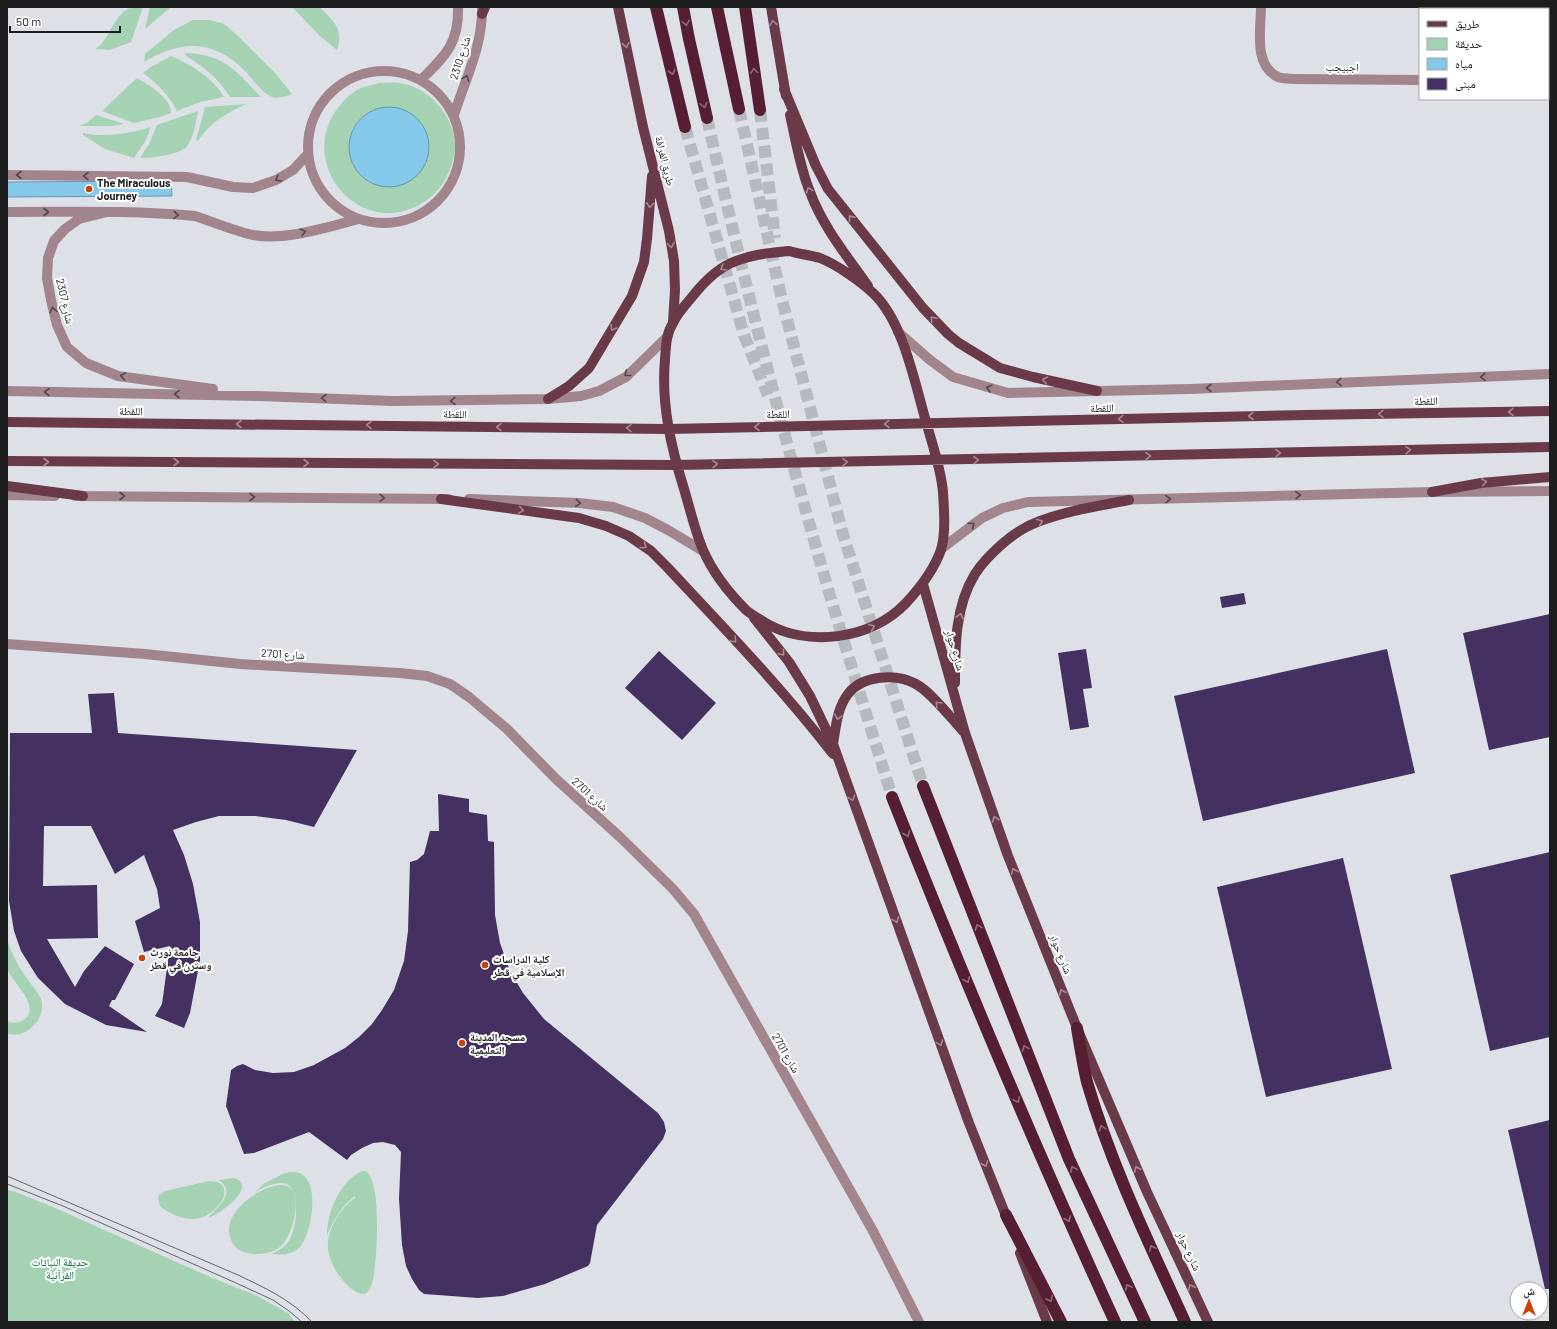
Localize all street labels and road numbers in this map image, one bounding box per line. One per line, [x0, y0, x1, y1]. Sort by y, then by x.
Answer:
street label: شارع 2310 [446, 35, 474, 81]
street label: اجبيجب [1325, 60, 1359, 73]
street label: طريق الغرافة [652, 135, 678, 187]
street label: شارع 2307 [53, 277, 77, 325]
street label: اللقطة [1414, 394, 1438, 407]
street label: اللقطة [1090, 401, 1114, 414]
street label: اللقطة [119, 404, 143, 417]
street label: اللقطة [443, 407, 467, 420]
street label: اللقطة [766, 407, 790, 420]
street label: شارع حوار [942, 627, 968, 672]
street label: شارع 2701 [261, 646, 305, 662]
street label: شارع 2701 [569, 774, 611, 814]
street label: شارع حوار [1046, 931, 1075, 976]
street label: شارع 2701 [769, 1030, 803, 1076]
street label: شارع حوار [1173, 1228, 1204, 1273]

